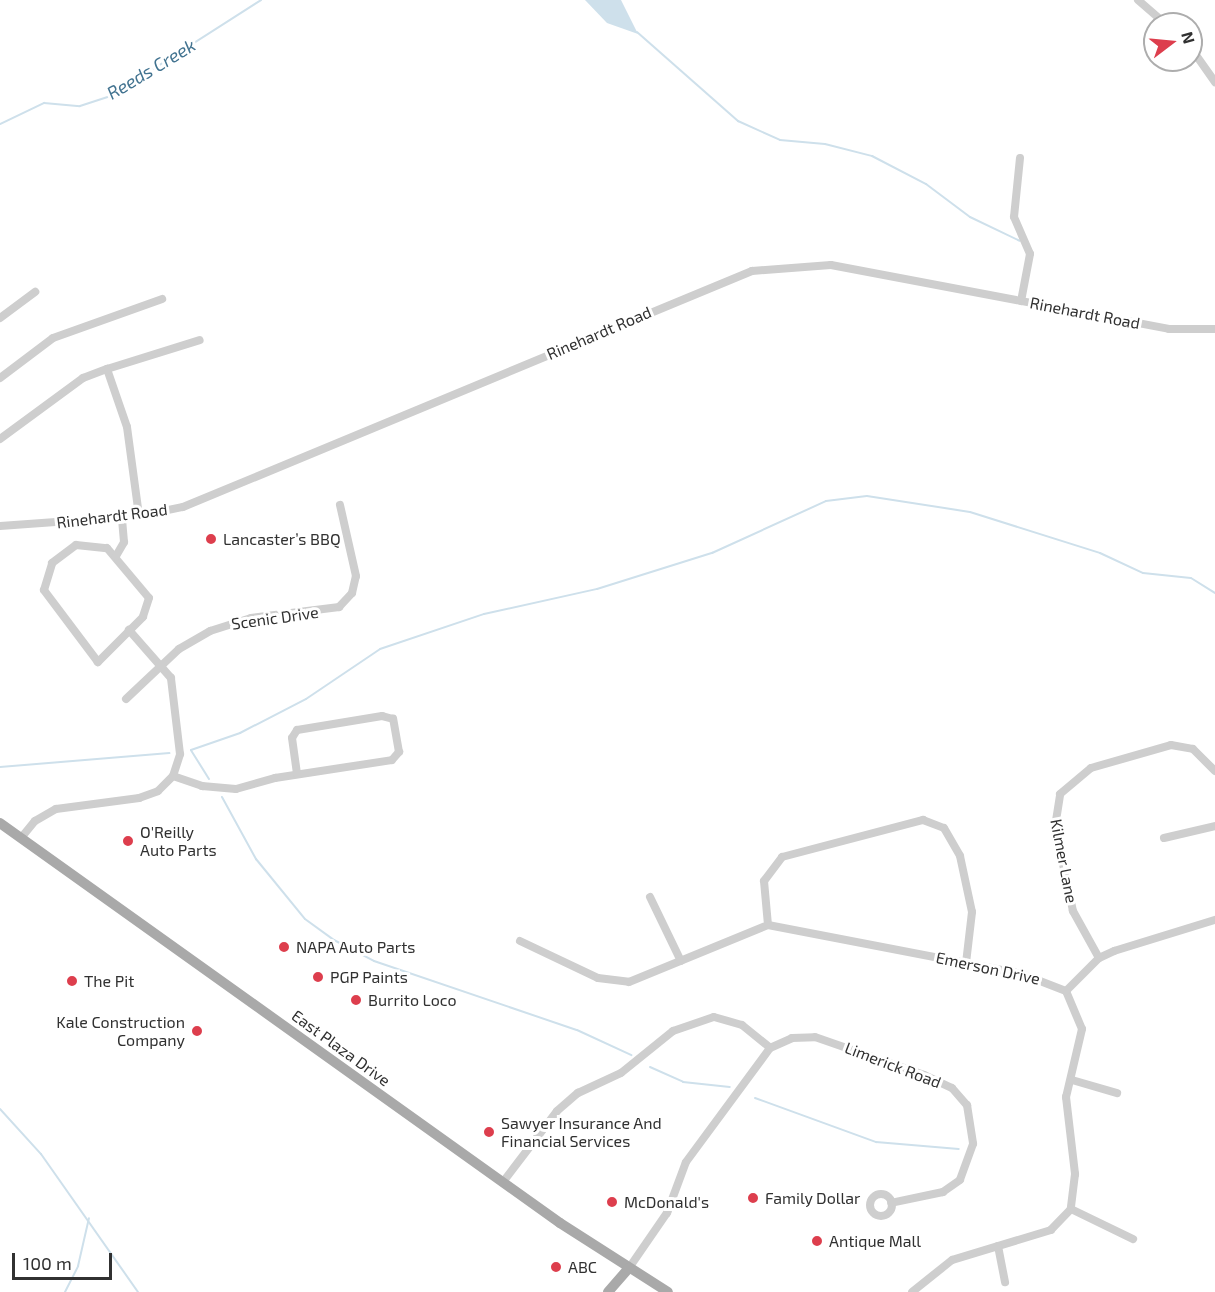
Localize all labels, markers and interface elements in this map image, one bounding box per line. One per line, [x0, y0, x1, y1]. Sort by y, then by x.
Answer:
north arrow [1143, 12, 1203, 72]
text: N [1178, 29, 1200, 46]
water label: Reeds Creek [103, 34, 199, 104]
street label: Rinehardt Road [1028, 293, 1142, 333]
street label: Rinehardt Road [544, 302, 654, 364]
street label: Rinehardt Road [55, 500, 169, 532]
place label: Lancaster’s BBQ [223, 529, 341, 549]
marker: Lancaster’s BBQ [204, 532, 218, 546]
street label: Scenic Drive [230, 602, 320, 634]
street label: Kilmer Lane [1046, 817, 1082, 905]
place label: O'Reilly Auto Parts [140, 822, 217, 860]
marker: O'Reilly Auto Parts [121, 834, 135, 848]
place label: NAPA Auto Parts [296, 937, 416, 957]
marker: NAPA Auto Parts [277, 940, 291, 954]
street label: Emerson Drive [934, 948, 1042, 988]
place label: PGP Paints [330, 967, 408, 987]
marker: PGP Paints [311, 970, 325, 984]
place label: The Pit [84, 971, 134, 991]
marker: The Pit [65, 974, 79, 988]
place label: Burrito Loco [368, 990, 457, 1010]
marker: Burrito Loco [349, 993, 363, 1007]
street label: East Plaza Drive [288, 1006, 394, 1090]
place label: Kale Construction Company [56, 1012, 185, 1050]
marker: Kale Construction Company [190, 1024, 204, 1038]
street label: Limerick Road [842, 1038, 944, 1092]
place label: Sawyer Insurance And Financial Services [501, 1113, 662, 1151]
marker: Sawyer Insurance And Financial Services [482, 1125, 496, 1139]
place label: Family Dollar [765, 1188, 861, 1208]
marker: Family Dollar [746, 1191, 760, 1205]
place label: McDonald's [624, 1192, 709, 1212]
marker: McDonald's [605, 1195, 619, 1209]
place label: Antique Mall [829, 1231, 921, 1251]
marker: Antique Mall [810, 1234, 824, 1248]
scale bar [15, 1241, 116, 1279]
text: 100 m [23, 1252, 72, 1274]
place label: ABC [568, 1257, 597, 1277]
marker: ABC [549, 1260, 563, 1274]

